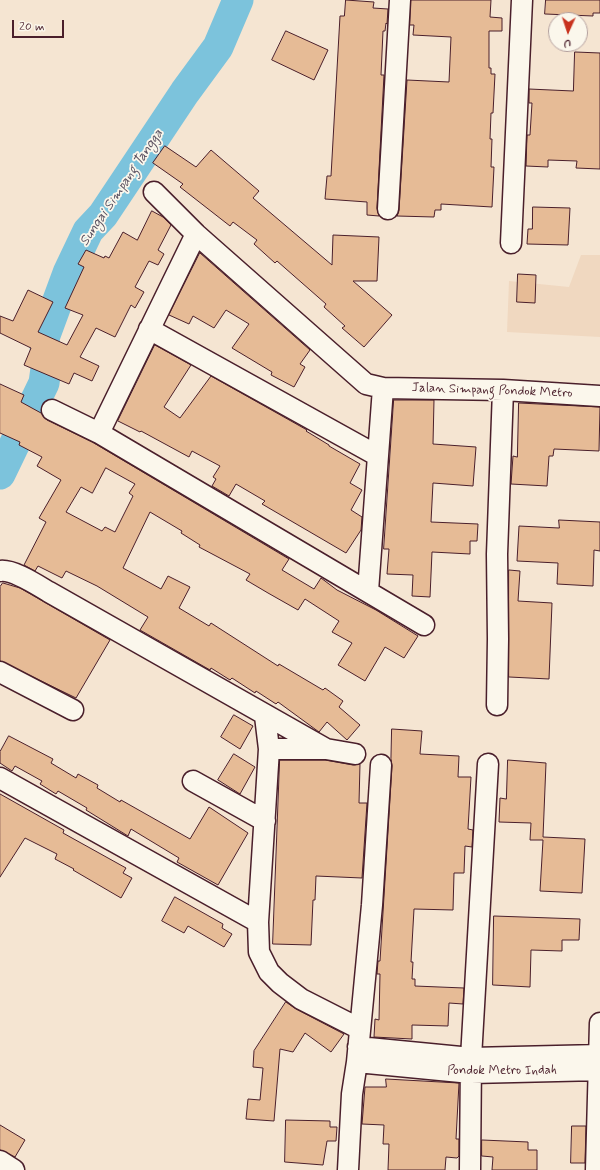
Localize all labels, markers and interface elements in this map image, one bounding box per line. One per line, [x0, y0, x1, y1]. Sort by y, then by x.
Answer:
scale bar [14, 12, 66, 38]
north arrow [548, 12, 588, 52]
text: 20 m [19, 19, 45, 35]
text: U [563, 36, 571, 50]
water label: Sungai Simpang Tangga [77, 126, 167, 250]
street label: Jalan Simpang Pondok Metro [411, 380, 573, 402]
street label: Pondok Metro Indah [447, 1063, 557, 1079]

